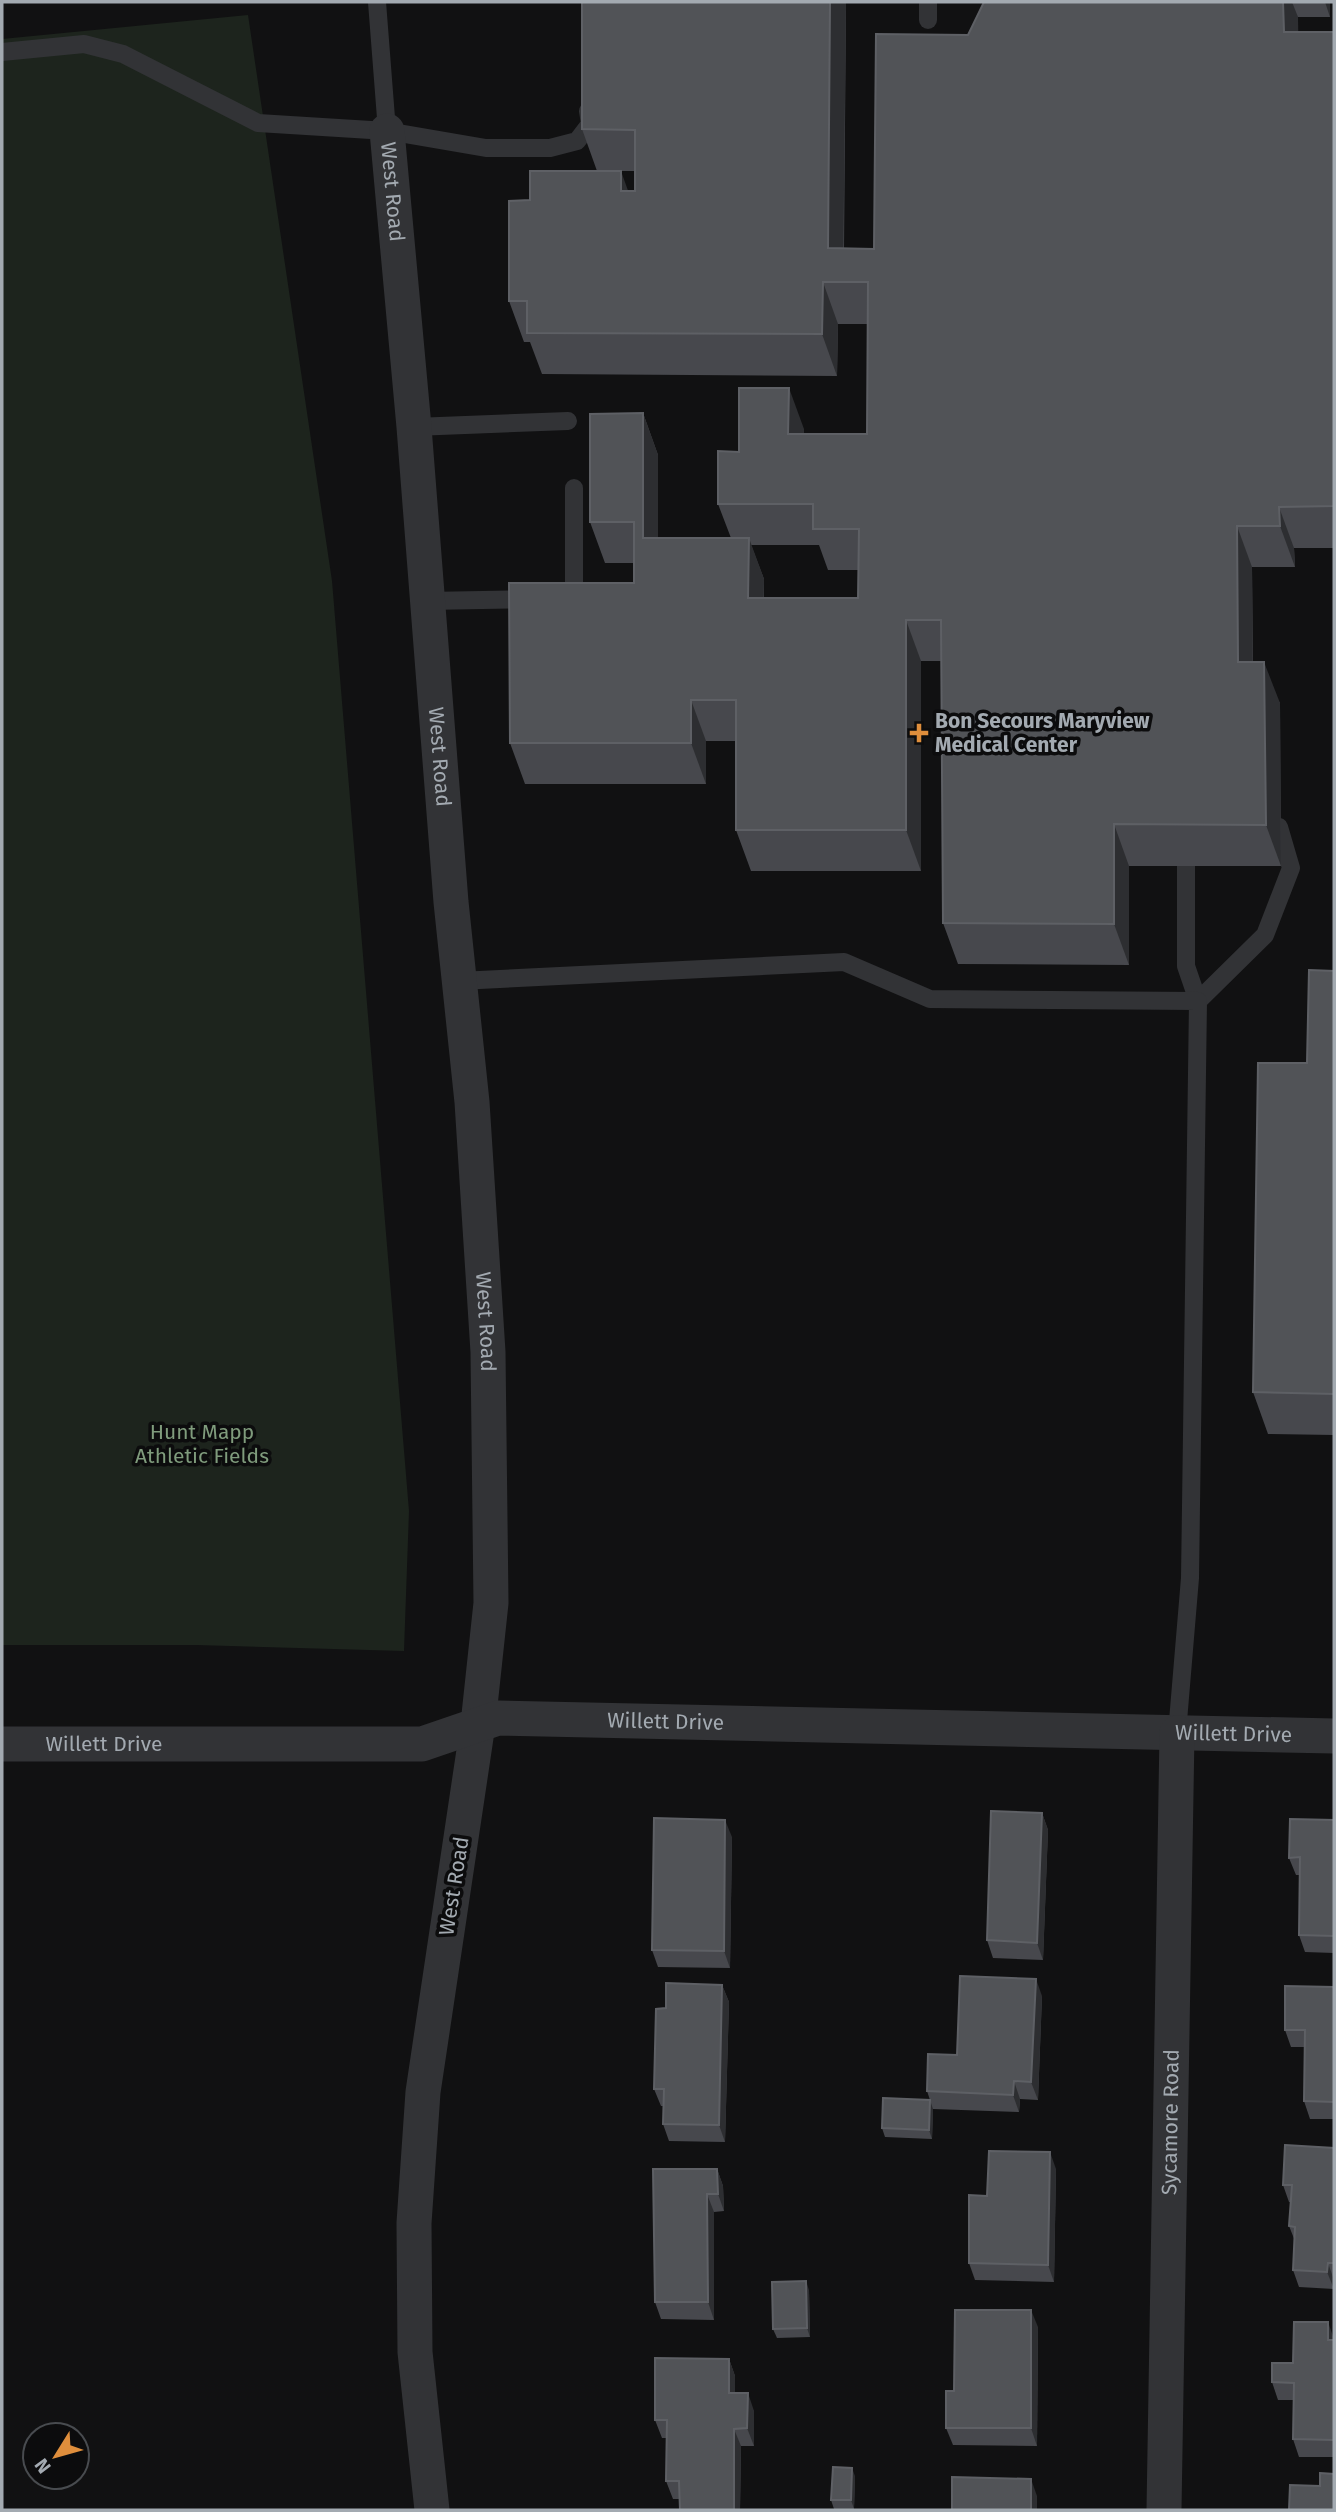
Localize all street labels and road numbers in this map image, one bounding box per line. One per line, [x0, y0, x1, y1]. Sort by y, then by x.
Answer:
street label: West Road [375, 141, 410, 243]
street label: West Road [423, 706, 457, 808]
street label: West Road [470, 1271, 501, 1372]
street label: Willett Drive [607, 1707, 724, 1736]
street label: Willett Drive [1175, 1720, 1292, 1748]
street label: Willett Drive [45, 1731, 163, 1757]
street label: West Road [433, 1835, 475, 1937]
street label: Sycamore Road [1156, 2049, 1185, 2195]

